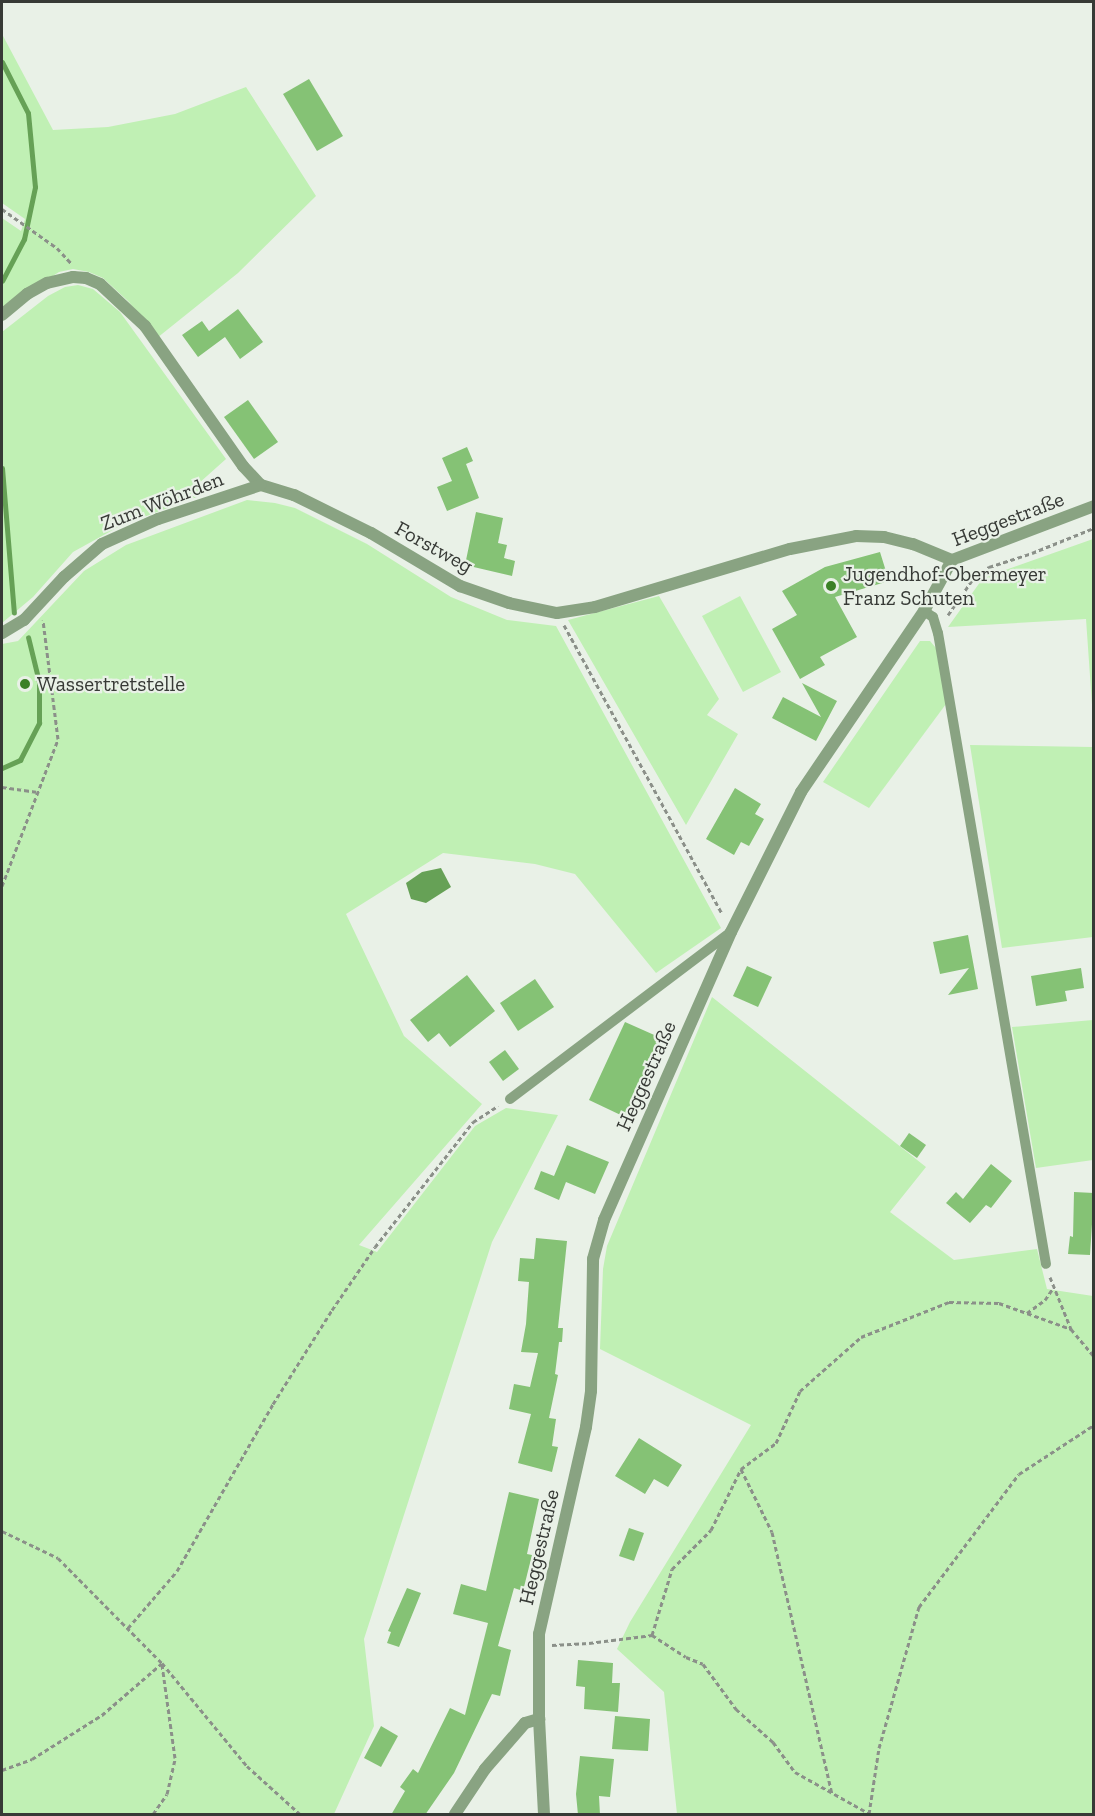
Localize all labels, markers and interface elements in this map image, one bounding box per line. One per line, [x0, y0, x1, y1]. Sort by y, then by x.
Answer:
street label: Zum Wöhrden [97, 466, 227, 536]
street label: Heggestraße [949, 486, 1067, 552]
street label: Forstweg [391, 515, 477, 579]
place label: Jugendhof-Obermeyer Franz Schuten [843, 561, 1047, 611]
marker: Jugendhof-Obermeyer Franz Schuten [824, 579, 838, 593]
place label: Wassertretstelle [37, 671, 185, 697]
marker: Wassertretstelle [18, 677, 32, 691]
street label: Heggestraße [611, 1017, 681, 1135]
street label: Heggestraße [513, 1487, 565, 1607]

